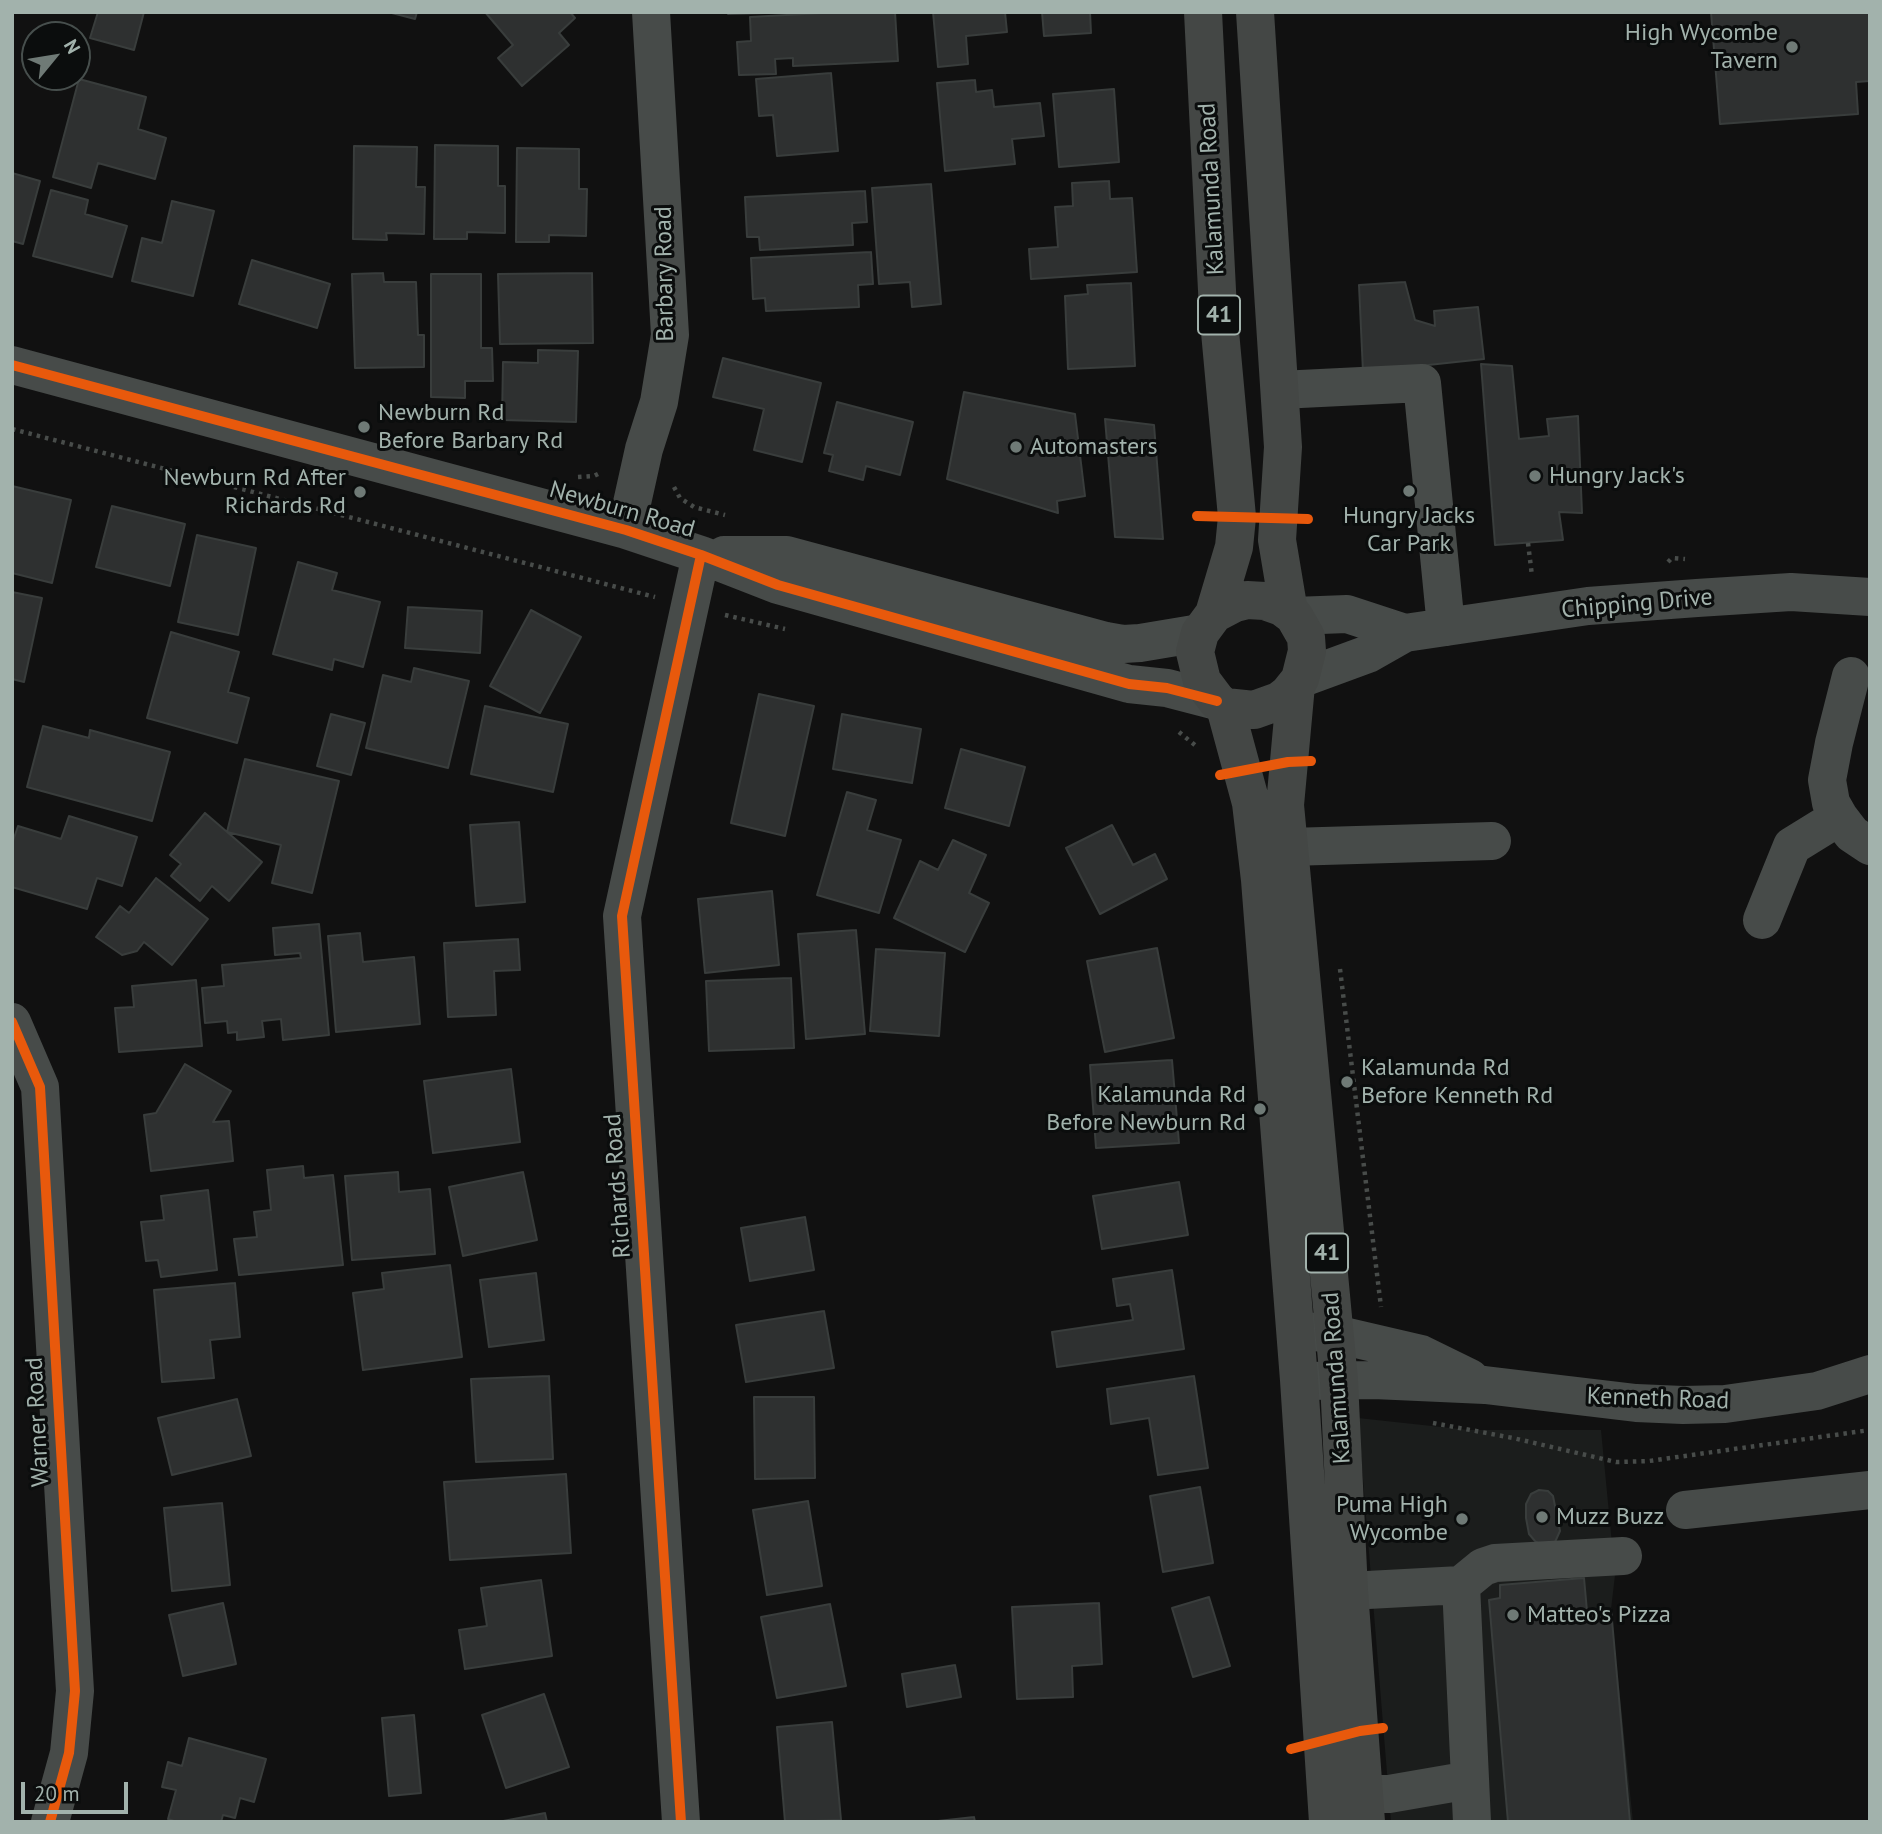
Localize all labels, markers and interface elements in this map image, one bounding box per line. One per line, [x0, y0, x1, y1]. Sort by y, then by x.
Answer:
place label: High Wycombe Tavern [1625, 19, 1778, 75]
north arrow [21, 21, 91, 91]
text: N [59, 35, 86, 58]
marker: High Wycombe Tavern [1784, 39, 1800, 55]
street label: Kalamunda Road [1193, 102, 1231, 276]
street label: Barbary Road [649, 206, 681, 342]
road number: 41 [1198, 296, 1240, 334]
place label: Newburn Rd Before Barbary Rd [378, 399, 563, 455]
marker: Newburn Rd Before Barbary Rd [356, 419, 372, 435]
place label: Automasters [1030, 433, 1158, 461]
marker: Automasters [1008, 439, 1024, 455]
place label: Hungry Jack's [1549, 462, 1685, 490]
place label: Newburn Rd After Richards Rd [164, 464, 346, 520]
marker: Hungry Jack's [1527, 468, 1543, 484]
street label: Newburn Road [546, 475, 698, 545]
marker: Hungry Jacks Car Park [1401, 483, 1417, 499]
marker: Newburn Rd After Richards Rd [352, 484, 368, 500]
place label: Hungry Jacks Car Park [1343, 502, 1475, 558]
street label: Chipping Drive [1560, 583, 1714, 625]
place label: Kalamunda Rd Before Kenneth Rd [1361, 1054, 1553, 1110]
marker: Kalamunda Rd Before Kenneth Rd [1339, 1074, 1355, 1090]
place label: Kalamunda Rd Before Newburn Rd [1046, 1081, 1246, 1137]
marker: Kalamunda Rd Before Newburn Rd [1252, 1101, 1268, 1117]
street label: Richards Road [599, 1113, 637, 1259]
road number: 41 [1306, 1234, 1348, 1272]
street label: Kalamunda Road [1317, 1291, 1357, 1465]
street label: Warner Road [20, 1357, 56, 1487]
street label: Kenneth Road [1586, 1382, 1730, 1416]
place label: Puma High Wycombe [1336, 1491, 1448, 1547]
place label: Muzz Buzz [1556, 1503, 1664, 1531]
marker: Muzz Buzz [1534, 1509, 1550, 1525]
marker: Puma High Wycombe [1454, 1511, 1470, 1527]
place label: Matteo's Pizza [1527, 1601, 1671, 1629]
marker: Matteo's Pizza [1505, 1607, 1521, 1623]
scale bar [24, 1768, 131, 1812]
text: 20 m [34, 1780, 80, 1807]

